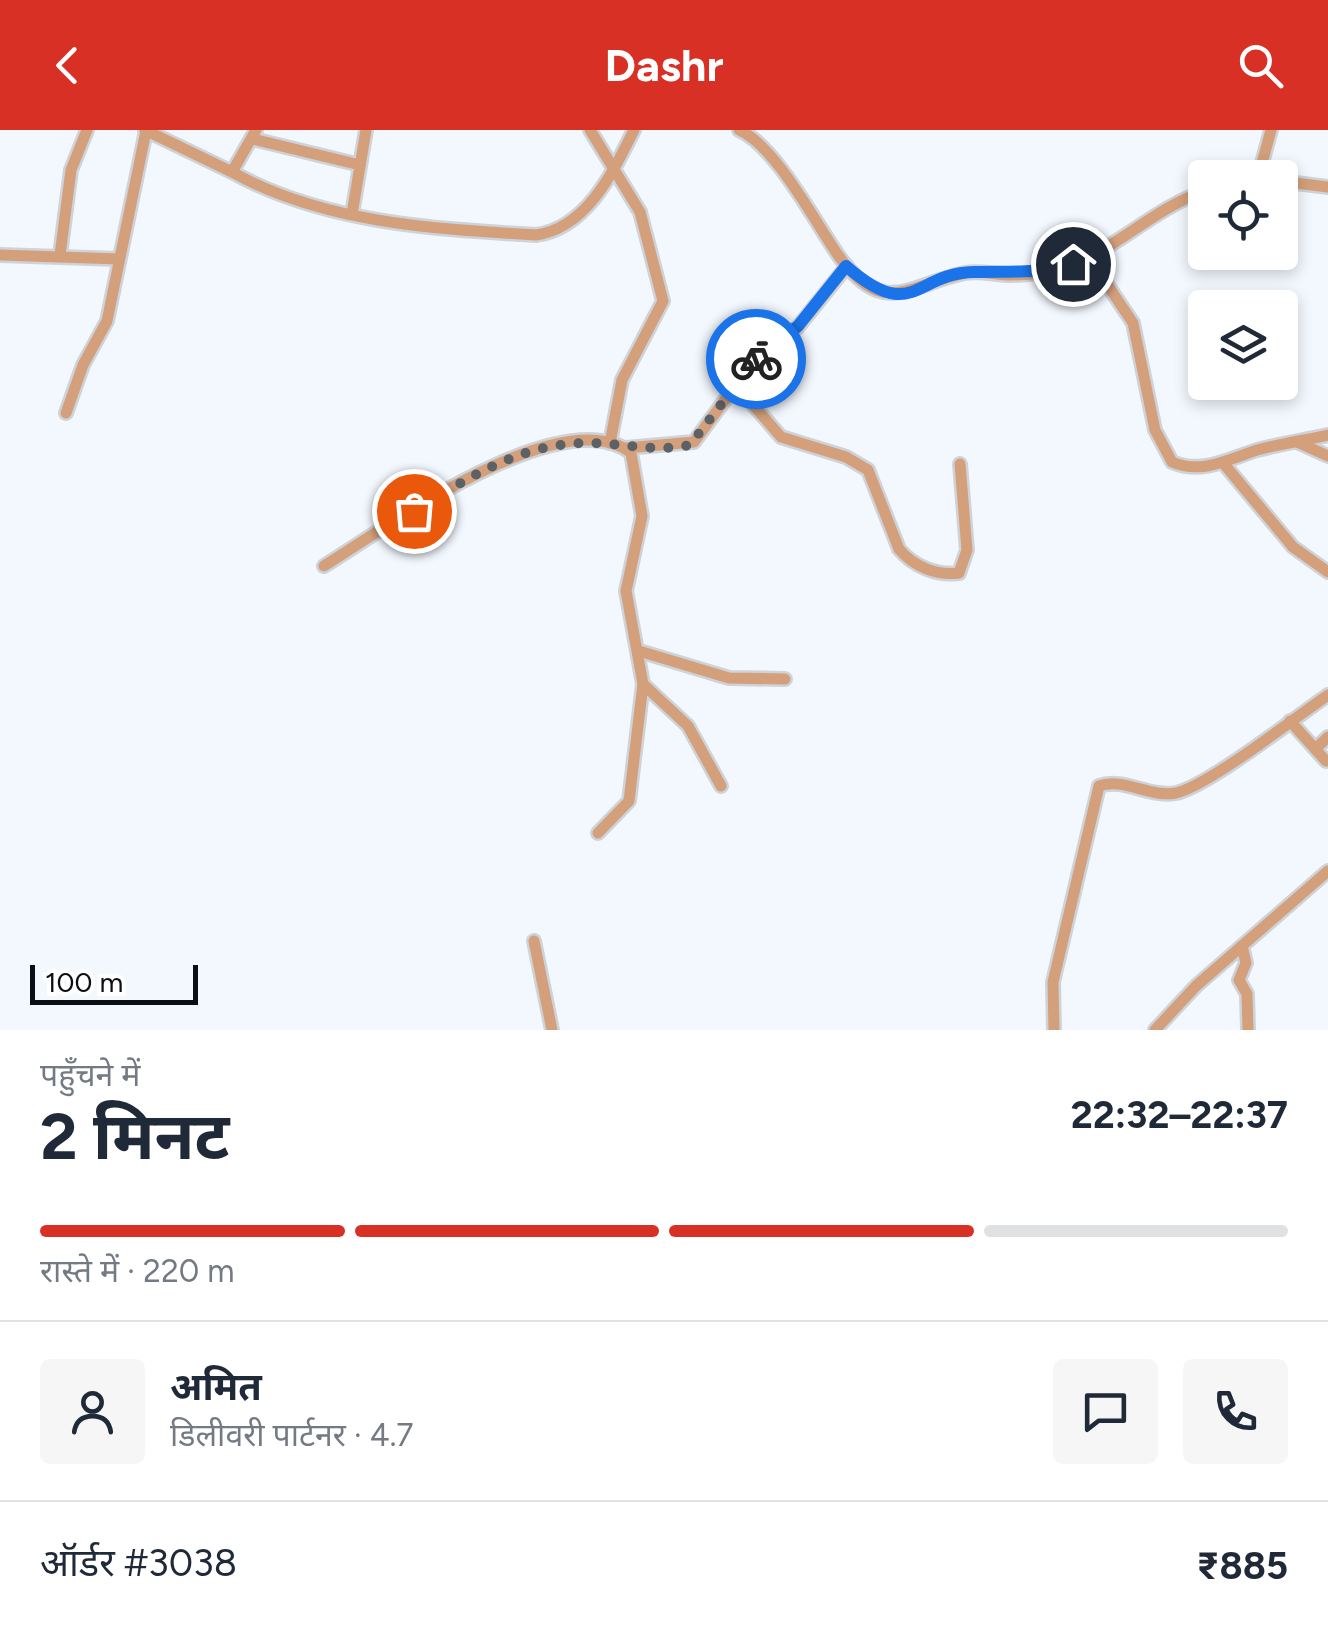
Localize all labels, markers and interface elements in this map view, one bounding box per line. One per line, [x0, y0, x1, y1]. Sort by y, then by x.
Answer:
icon: back [40, 38, 95, 93]
text: Dashr [604, 38, 724, 92]
icon: search [1233, 38, 1288, 93]
map controls [1188, 160, 1298, 400]
button: locate [1188, 160, 1298, 270]
pin [1031, 222, 1116, 307]
icon: home [1046, 237, 1101, 292]
button: layers [1188, 290, 1298, 400]
courier [706, 309, 806, 409]
icon: bike [729, 332, 784, 387]
pin [372, 469, 457, 554]
icon: bag [387, 484, 442, 539]
scale bar [30, 960, 198, 1004]
text: 100 m [45, 965, 123, 999]
text: पहुँचने में [40, 1056, 140, 1094]
text: 22:32–22:37 [1071, 1092, 1288, 1138]
text: 2 मिनट [40, 1097, 230, 1175]
text: रास्ते में · 220 m [40, 1252, 234, 1290]
button: person [40, 1359, 145, 1464]
button: chat [1053, 1359, 1158, 1464]
button: phone [1183, 1359, 1288, 1464]
text: अमित [170, 1364, 262, 1410]
text: डिलीवरी पार्टनर · 4.7 [170, 1416, 414, 1454]
text: ऑर्डर #3038 [40, 1540, 237, 1586]
text: ₹885 [1197, 1543, 1288, 1589]

